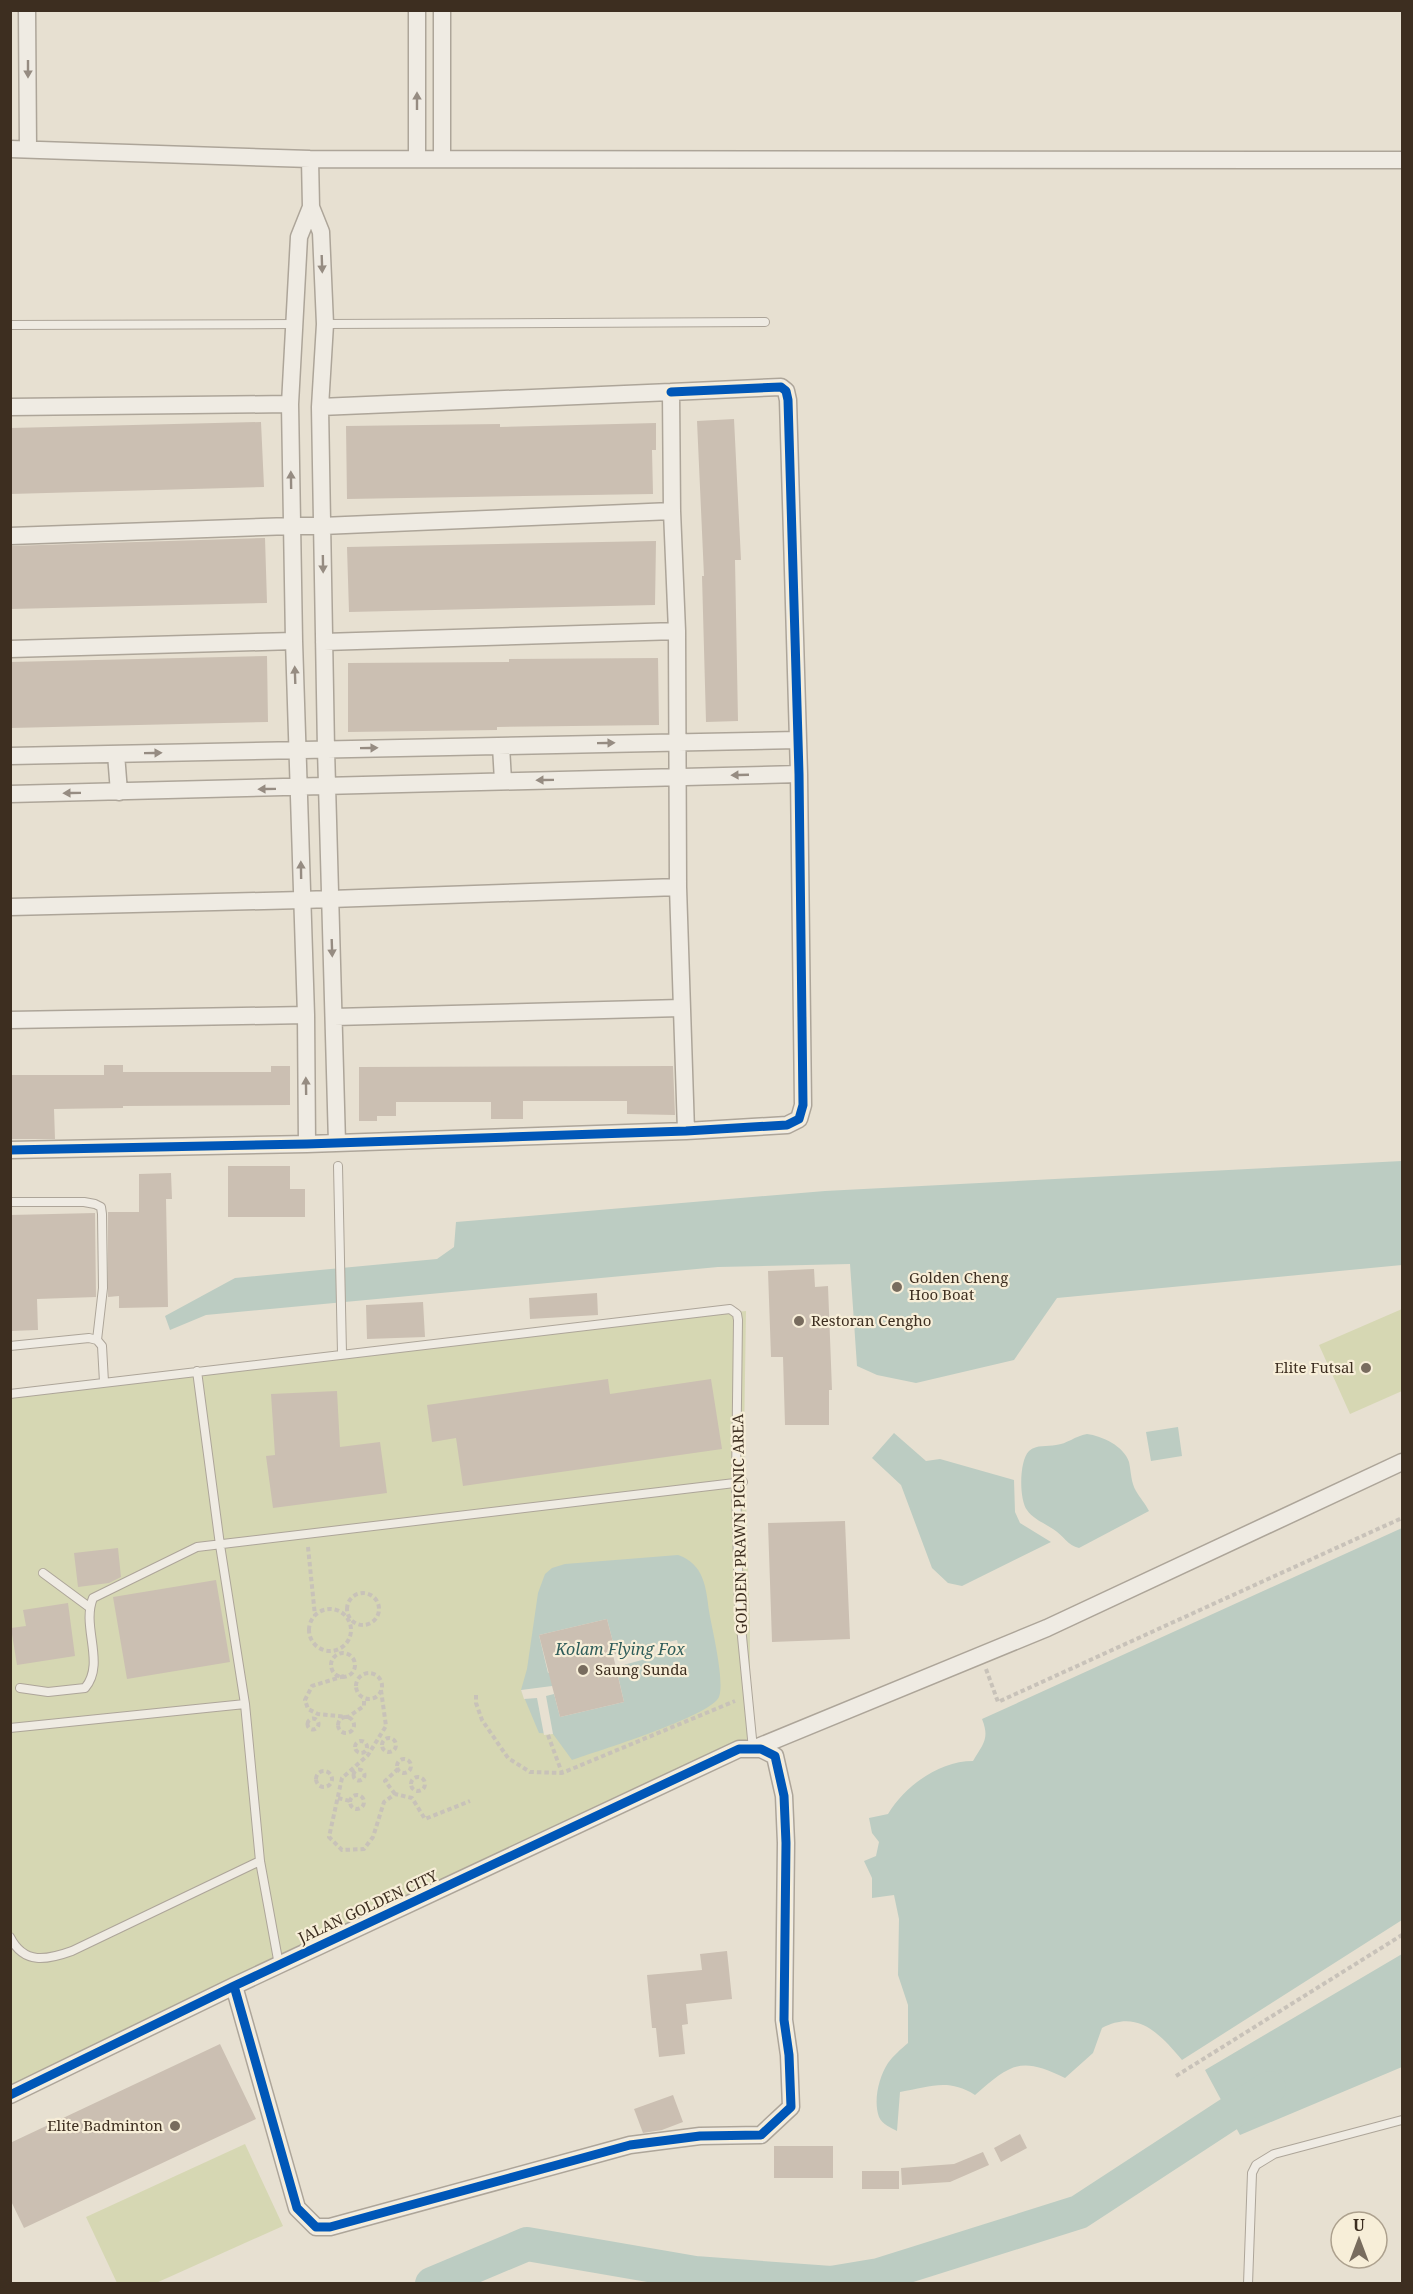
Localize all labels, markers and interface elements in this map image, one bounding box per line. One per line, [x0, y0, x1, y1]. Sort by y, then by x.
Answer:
one-way arrow [23, 59, 33, 78]
one-way arrow [412, 91, 422, 110]
one-way arrow [318, 255, 327, 274]
one-way arrow [286, 471, 296, 490]
one-way arrow [318, 554, 327, 573]
one-way arrow [291, 666, 300, 685]
one-way arrow [596, 739, 615, 748]
one-way arrow [359, 743, 378, 753]
one-way arrow [143, 748, 162, 758]
one-way arrow [731, 771, 750, 780]
one-way arrow [536, 776, 555, 785]
one-way arrow [257, 784, 276, 793]
one-way arrow [62, 788, 81, 798]
one-way arrow [296, 861, 306, 880]
one-way arrow [327, 938, 336, 957]
one-way arrow [301, 1076, 311, 1095]
place label: Golden Cheng Hoo Boat [909, 1267, 1008, 1304]
marker: Golden Cheng Hoo Boat [890, 1280, 904, 1294]
place label: Restoran Cengho [811, 1310, 932, 1330]
marker: Restoran Cengho [792, 1314, 806, 1328]
place label: Elite Futsal [1274, 1357, 1354, 1377]
marker: Elite Futsal [1359, 1361, 1373, 1375]
street label: GOLDEN PRAWN PICNIC AREA [727, 1413, 751, 1634]
water label: Kolam Flying Fox [554, 1638, 685, 1660]
place label: Saung Sunda [595, 1659, 688, 1679]
marker: Saung Sunda [576, 1663, 590, 1677]
street label: JALAN GOLDEN CITY [294, 1865, 441, 1948]
place label: Elite Badminton [47, 2115, 163, 2135]
marker: Elite Badminton [168, 2119, 182, 2133]
north arrow [1329, 2210, 1389, 2270]
text: U [1353, 2214, 1365, 2236]

